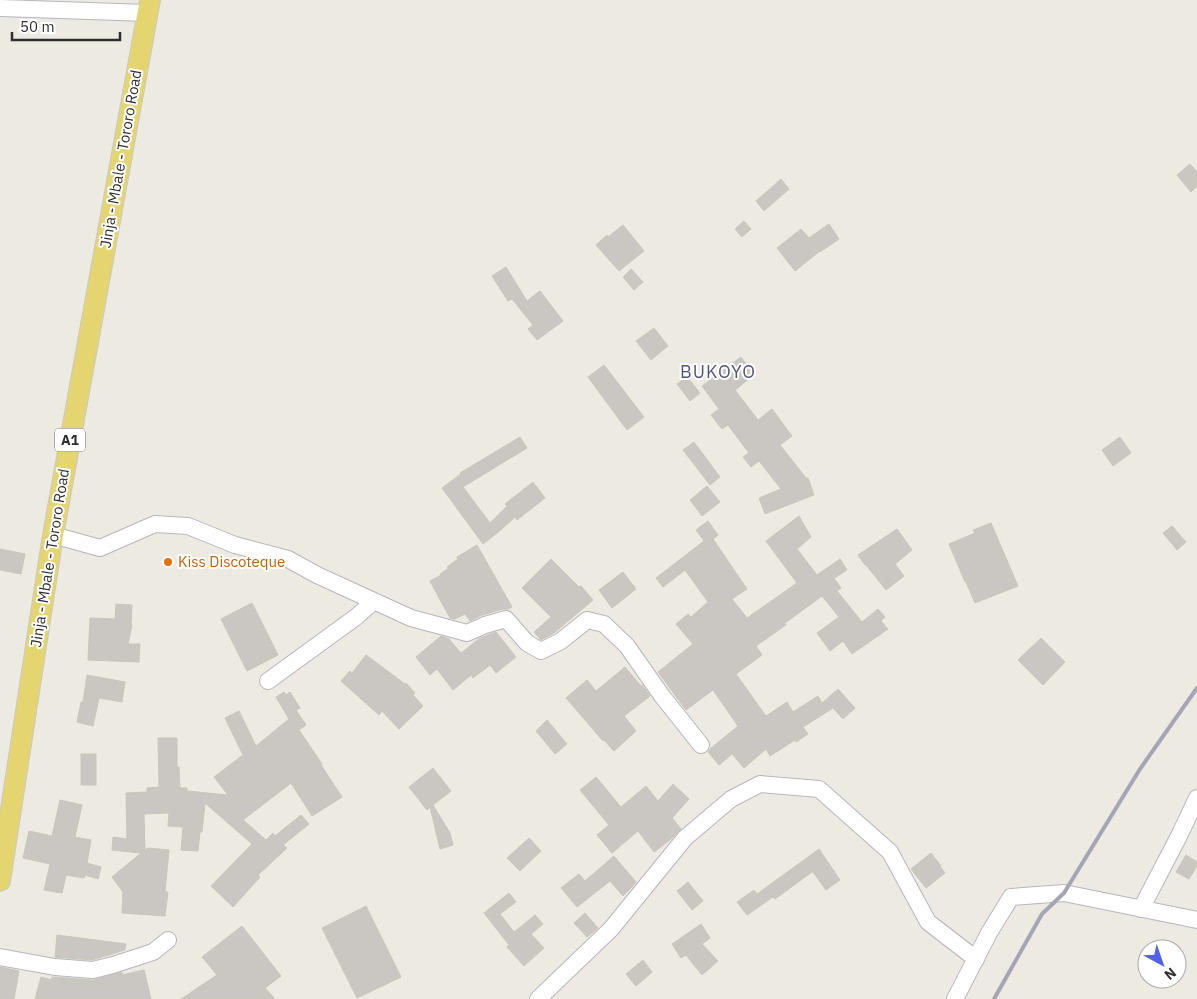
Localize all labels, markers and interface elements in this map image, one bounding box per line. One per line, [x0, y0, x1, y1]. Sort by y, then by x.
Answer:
scale bar [12, 10, 120, 42]
text: 50 m [20, 17, 55, 36]
street label: Jinja - Mbale - Tororo Road [95, 68, 146, 250]
district label: BUKOYO [680, 360, 756, 383]
road number: A1 [55, 428, 85, 452]
street label: Jinja - Mbale - Tororo Road [26, 467, 73, 649]
place label: Kiss Discoteque [178, 552, 285, 571]
marker: Kiss Discoteque [162, 556, 174, 568]
north arrow [1137, 939, 1187, 989]
text: N [1161, 964, 1180, 984]

